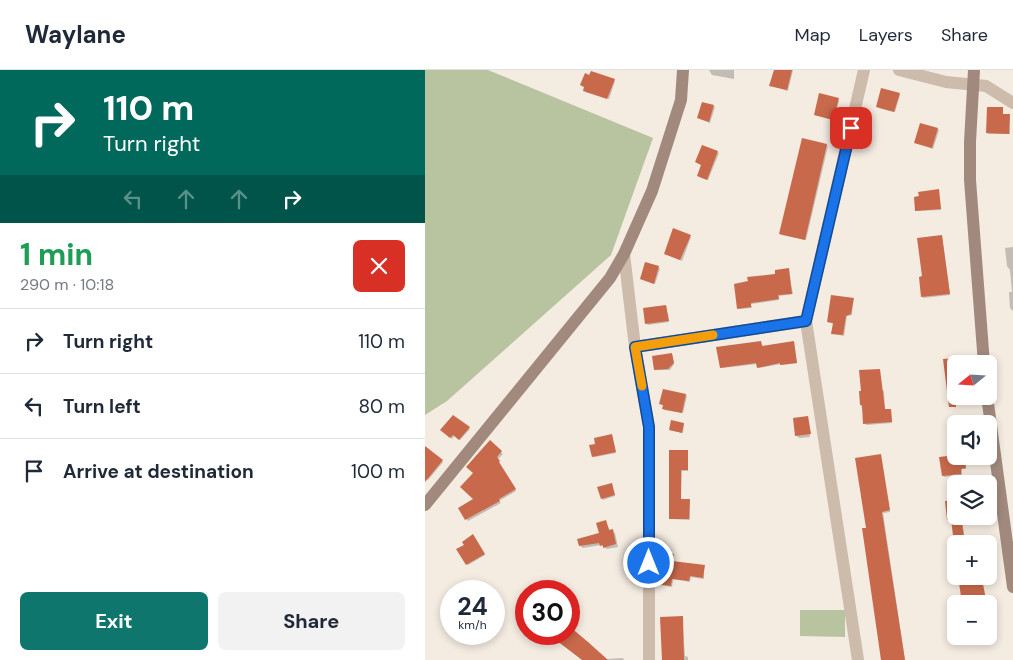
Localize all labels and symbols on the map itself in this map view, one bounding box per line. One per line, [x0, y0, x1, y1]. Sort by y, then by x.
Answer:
pin [830, 107, 872, 149]
north arrow [947, 355, 997, 405]
position arrow [622, 536, 674, 588]
speed limit sign: 30 [515, 580, 580, 645]

